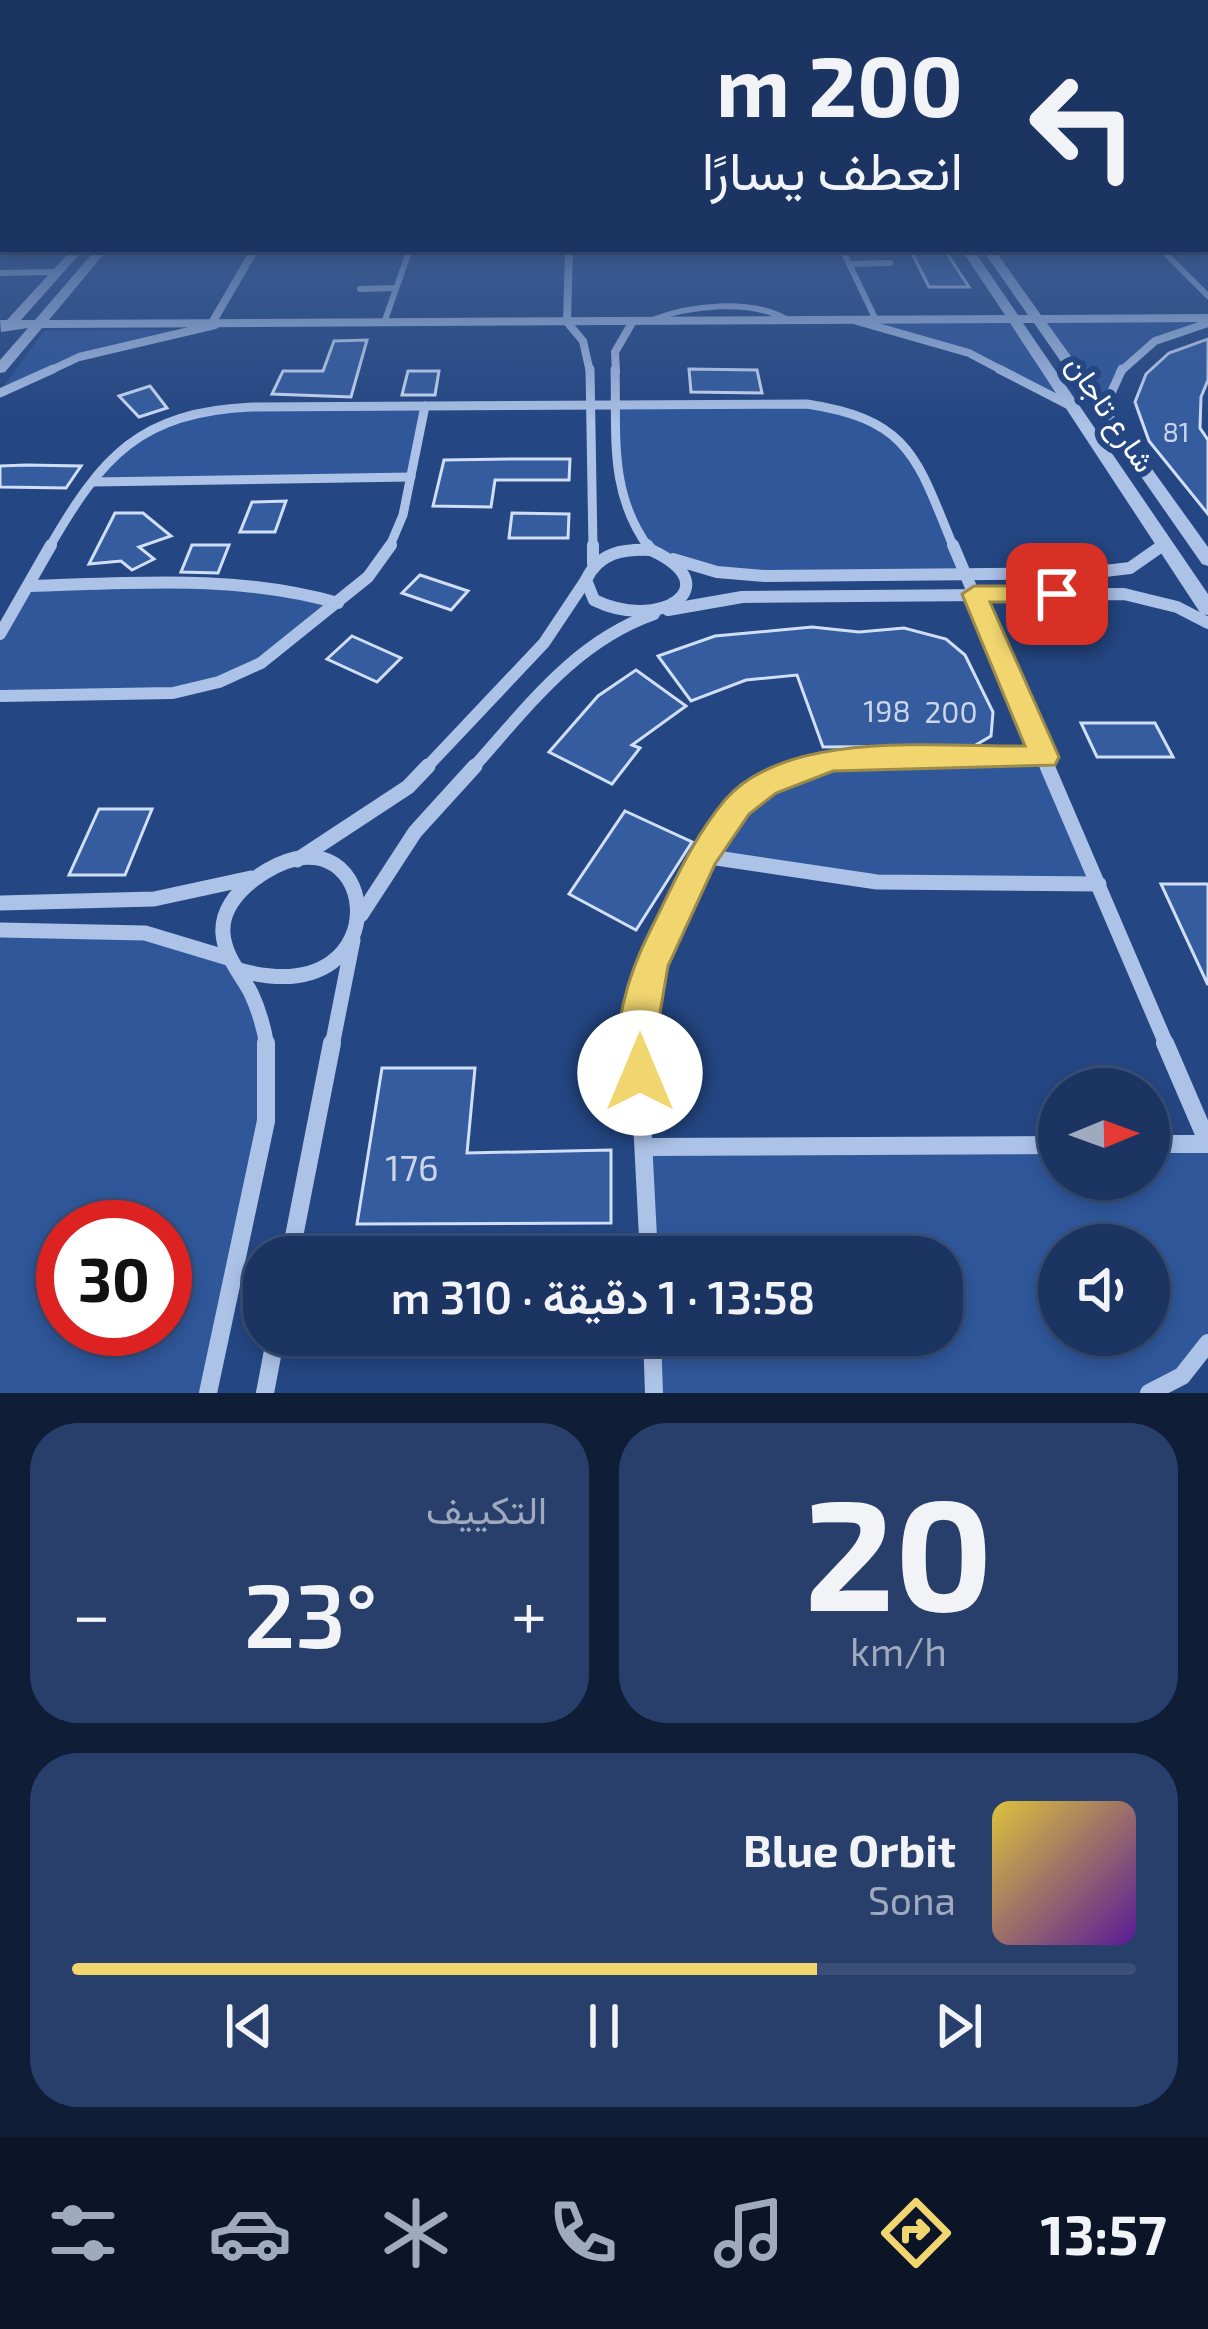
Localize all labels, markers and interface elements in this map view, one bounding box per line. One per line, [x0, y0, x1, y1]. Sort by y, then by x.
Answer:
text: 200 m [716, 33, 963, 134]
icon: left [1005, 48, 1161, 204]
text: انعطف يسارًا [702, 136, 963, 201]
street label: شارع تاجان [1056, 348, 1164, 480]
house number: 81 [1162, 415, 1190, 447]
pin [1006, 543, 1108, 645]
icon: arrive [1024, 561, 1090, 627]
house number: 198 [863, 692, 911, 728]
house number: 200 [924, 693, 978, 729]
position arrow [577, 1010, 703, 1136]
north arrow [1038, 1068, 1170, 1200]
map controls [1038, 1068, 1170, 1356]
house number: 176 [385, 1145, 439, 1188]
speed limit sign: 30 [36, 1200, 192, 1356]
button: sound [1038, 1224, 1170, 1356]
text: 13:58 · 1 دقيقة · 310 m [391, 1269, 815, 1323]
text: 20 [804, 1455, 993, 1642]
text: التكييف [426, 1485, 547, 1532]
text: 23° [244, 1558, 378, 1666]
text: − [72, 1573, 111, 1652]
text: + [511, 1573, 547, 1652]
text: km/h [850, 1627, 947, 1674]
text: Blue Orbit [743, 1822, 956, 1876]
text: Sona [868, 1876, 956, 1923]
icon: previous [216, 1993, 282, 2059]
icon: pause [571, 1993, 637, 2059]
icon: next [926, 1993, 992, 2059]
icon: filters [41, 2191, 125, 2275]
icon: car [208, 2191, 292, 2275]
icon: climate [374, 2191, 458, 2275]
icon: phone [541, 2191, 625, 2275]
icon: music [707, 2191, 791, 2275]
icon: directions [874, 2191, 958, 2275]
text: 13:57 [1041, 2201, 1167, 2266]

